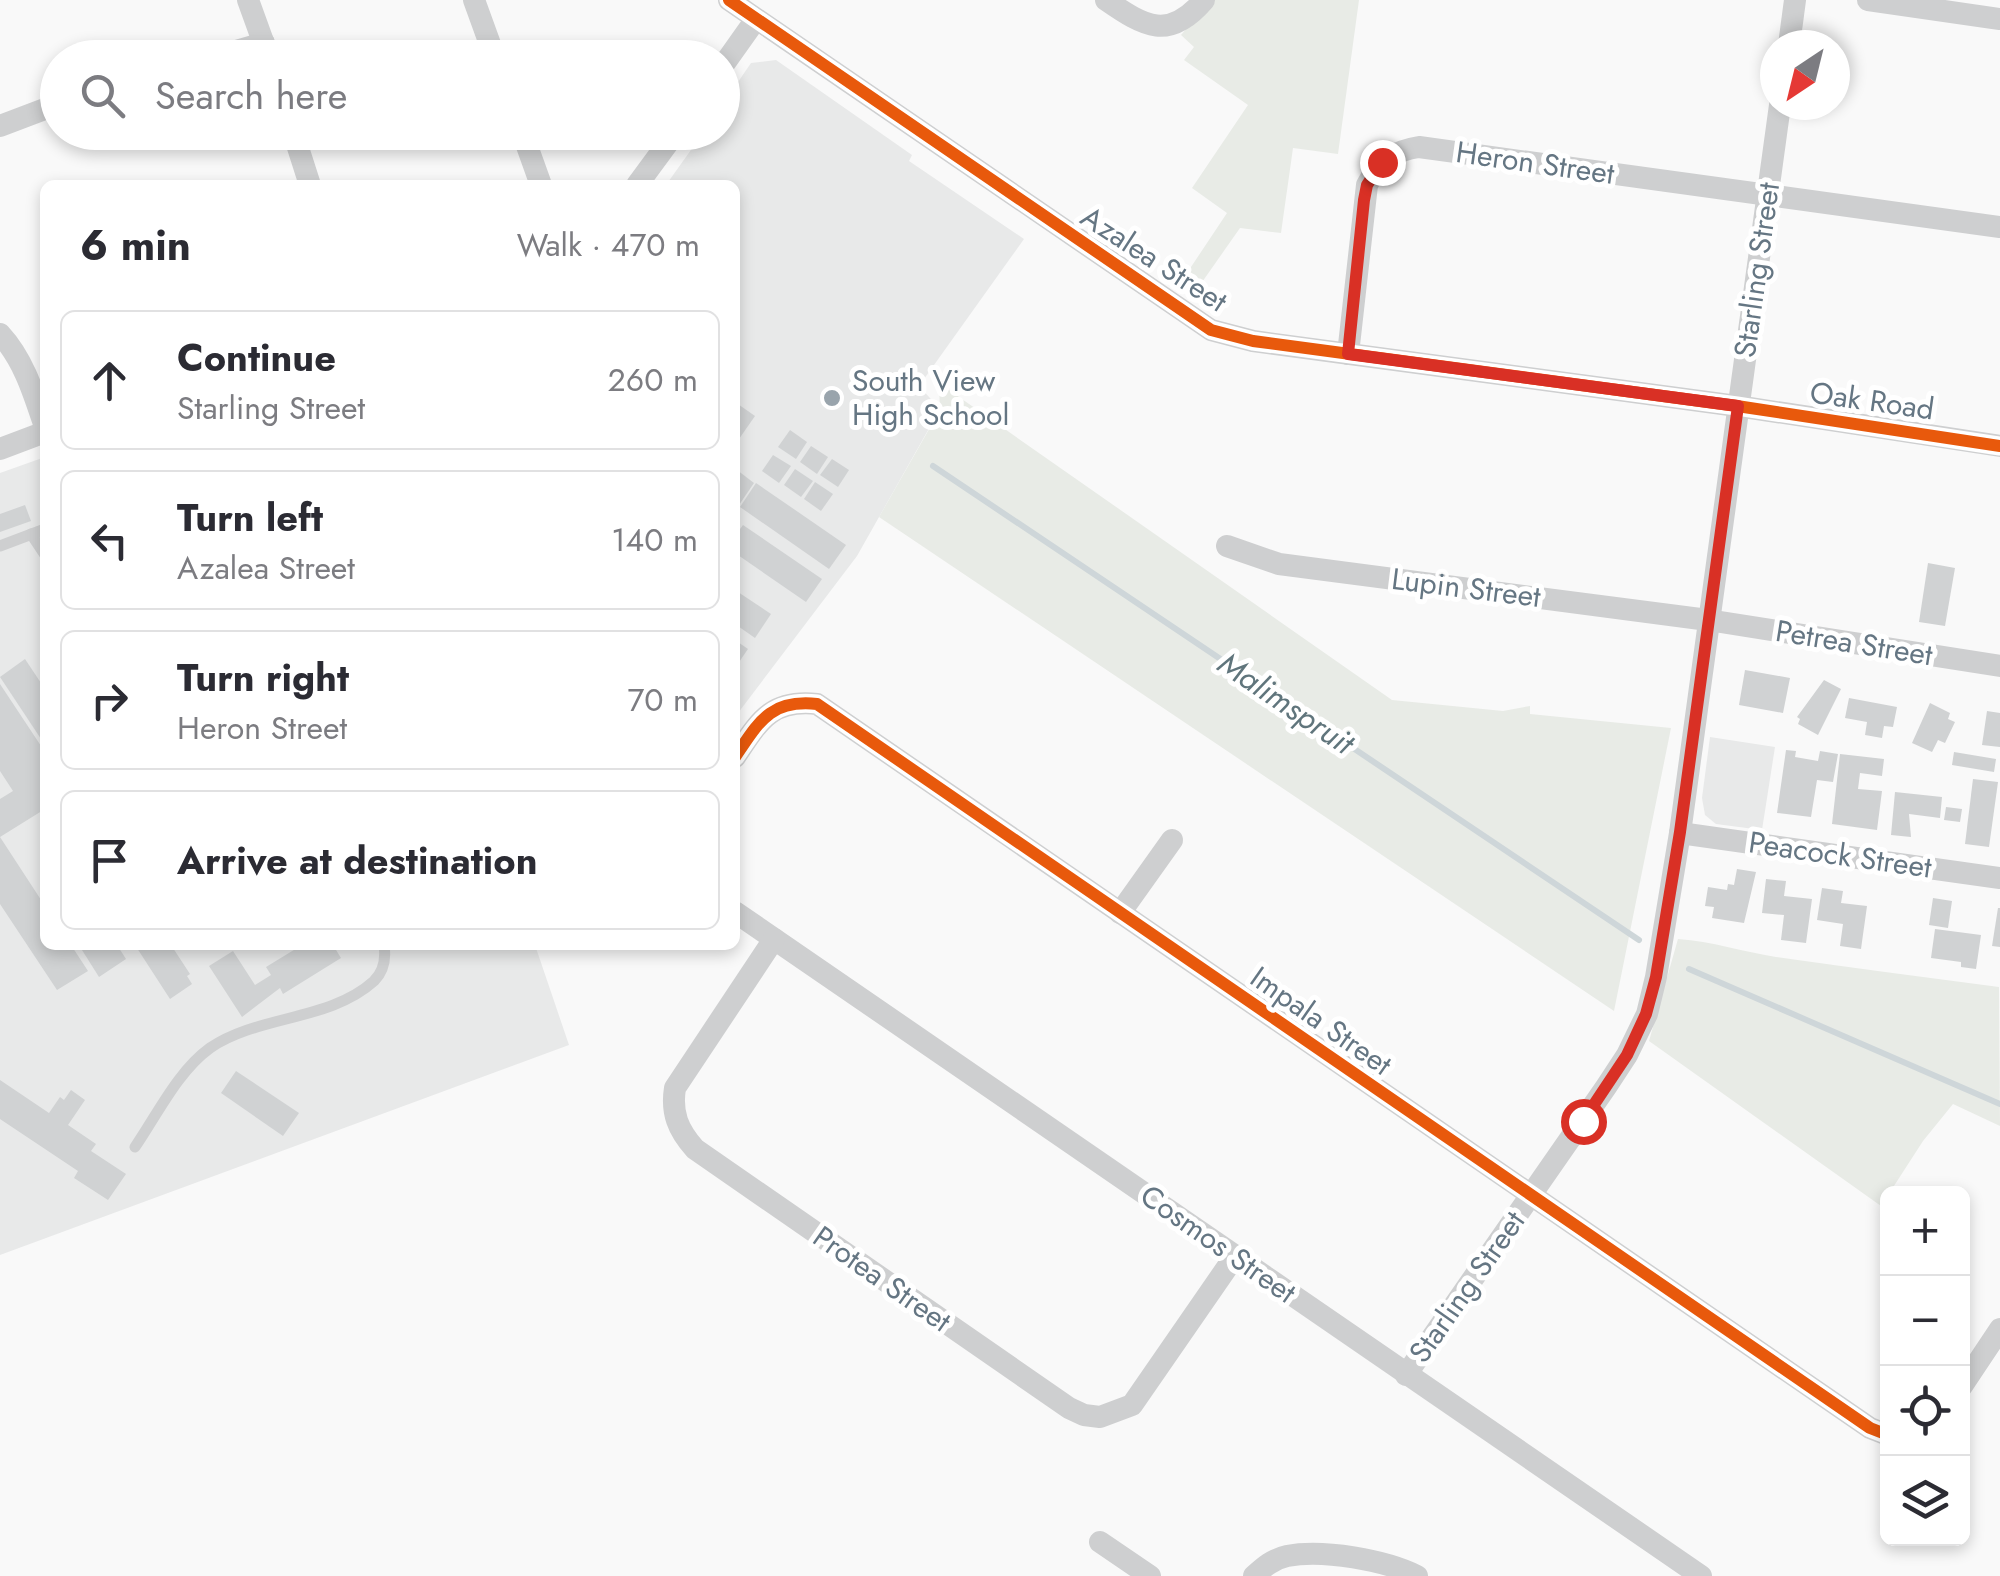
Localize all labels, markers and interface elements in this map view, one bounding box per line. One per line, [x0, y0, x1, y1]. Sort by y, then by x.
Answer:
north arrow [1760, 30, 1850, 120]
search box [40, 40, 740, 150]
icon: search [75, 68, 130, 123]
text: Search here [155, 68, 347, 123]
street label: Heron Street [1453, 130, 1618, 195]
route end [1360, 140, 1406, 186]
street label: Starling Street [1723, 179, 1790, 360]
street label: Azalea Street [1073, 195, 1237, 322]
text: 6 min [80, 215, 191, 276]
text: Walk · 470 m [517, 222, 700, 268]
text: Continue [177, 330, 336, 385]
icon: ahead [82, 353, 137, 408]
text: 260 m [608, 357, 698, 403]
place label: South View High School [852, 359, 1009, 436]
street label: Oak Road [1807, 371, 1937, 430]
text: Starling Street [177, 385, 365, 431]
marker: South View High School [821, 387, 843, 409]
text: Turn left [177, 490, 323, 545]
icon: left [82, 513, 137, 568]
text: 140 m [611, 517, 698, 563]
text: Azalea Street [177, 545, 355, 591]
street label: Lupin Street [1389, 557, 1544, 618]
street label: Petrea Street [1772, 609, 1936, 676]
water label: Malimspruit [1209, 641, 1365, 767]
text: Turn right [177, 650, 349, 705]
icon: right [82, 673, 137, 728]
text: 70 m [627, 677, 698, 723]
text: Heron Street [177, 705, 347, 751]
street label: Peacock Street [1746, 820, 1935, 889]
icon: arrive [82, 833, 137, 888]
text: Arrive at destination [177, 833, 538, 888]
street label: Impala Street [1242, 956, 1402, 1086]
route start [1561, 1099, 1607, 1145]
street label: Cosmos Street [1132, 1174, 1306, 1314]
map controls [1880, 1186, 1970, 1546]
button: + [1880, 1186, 1970, 1276]
street label: Starling Street [1398, 1201, 1535, 1371]
street label: Protea Street [805, 1215, 961, 1342]
button: − [1880, 1276, 1970, 1366]
button: locate [1880, 1366, 1970, 1456]
button: layers [1880, 1456, 1970, 1546]

